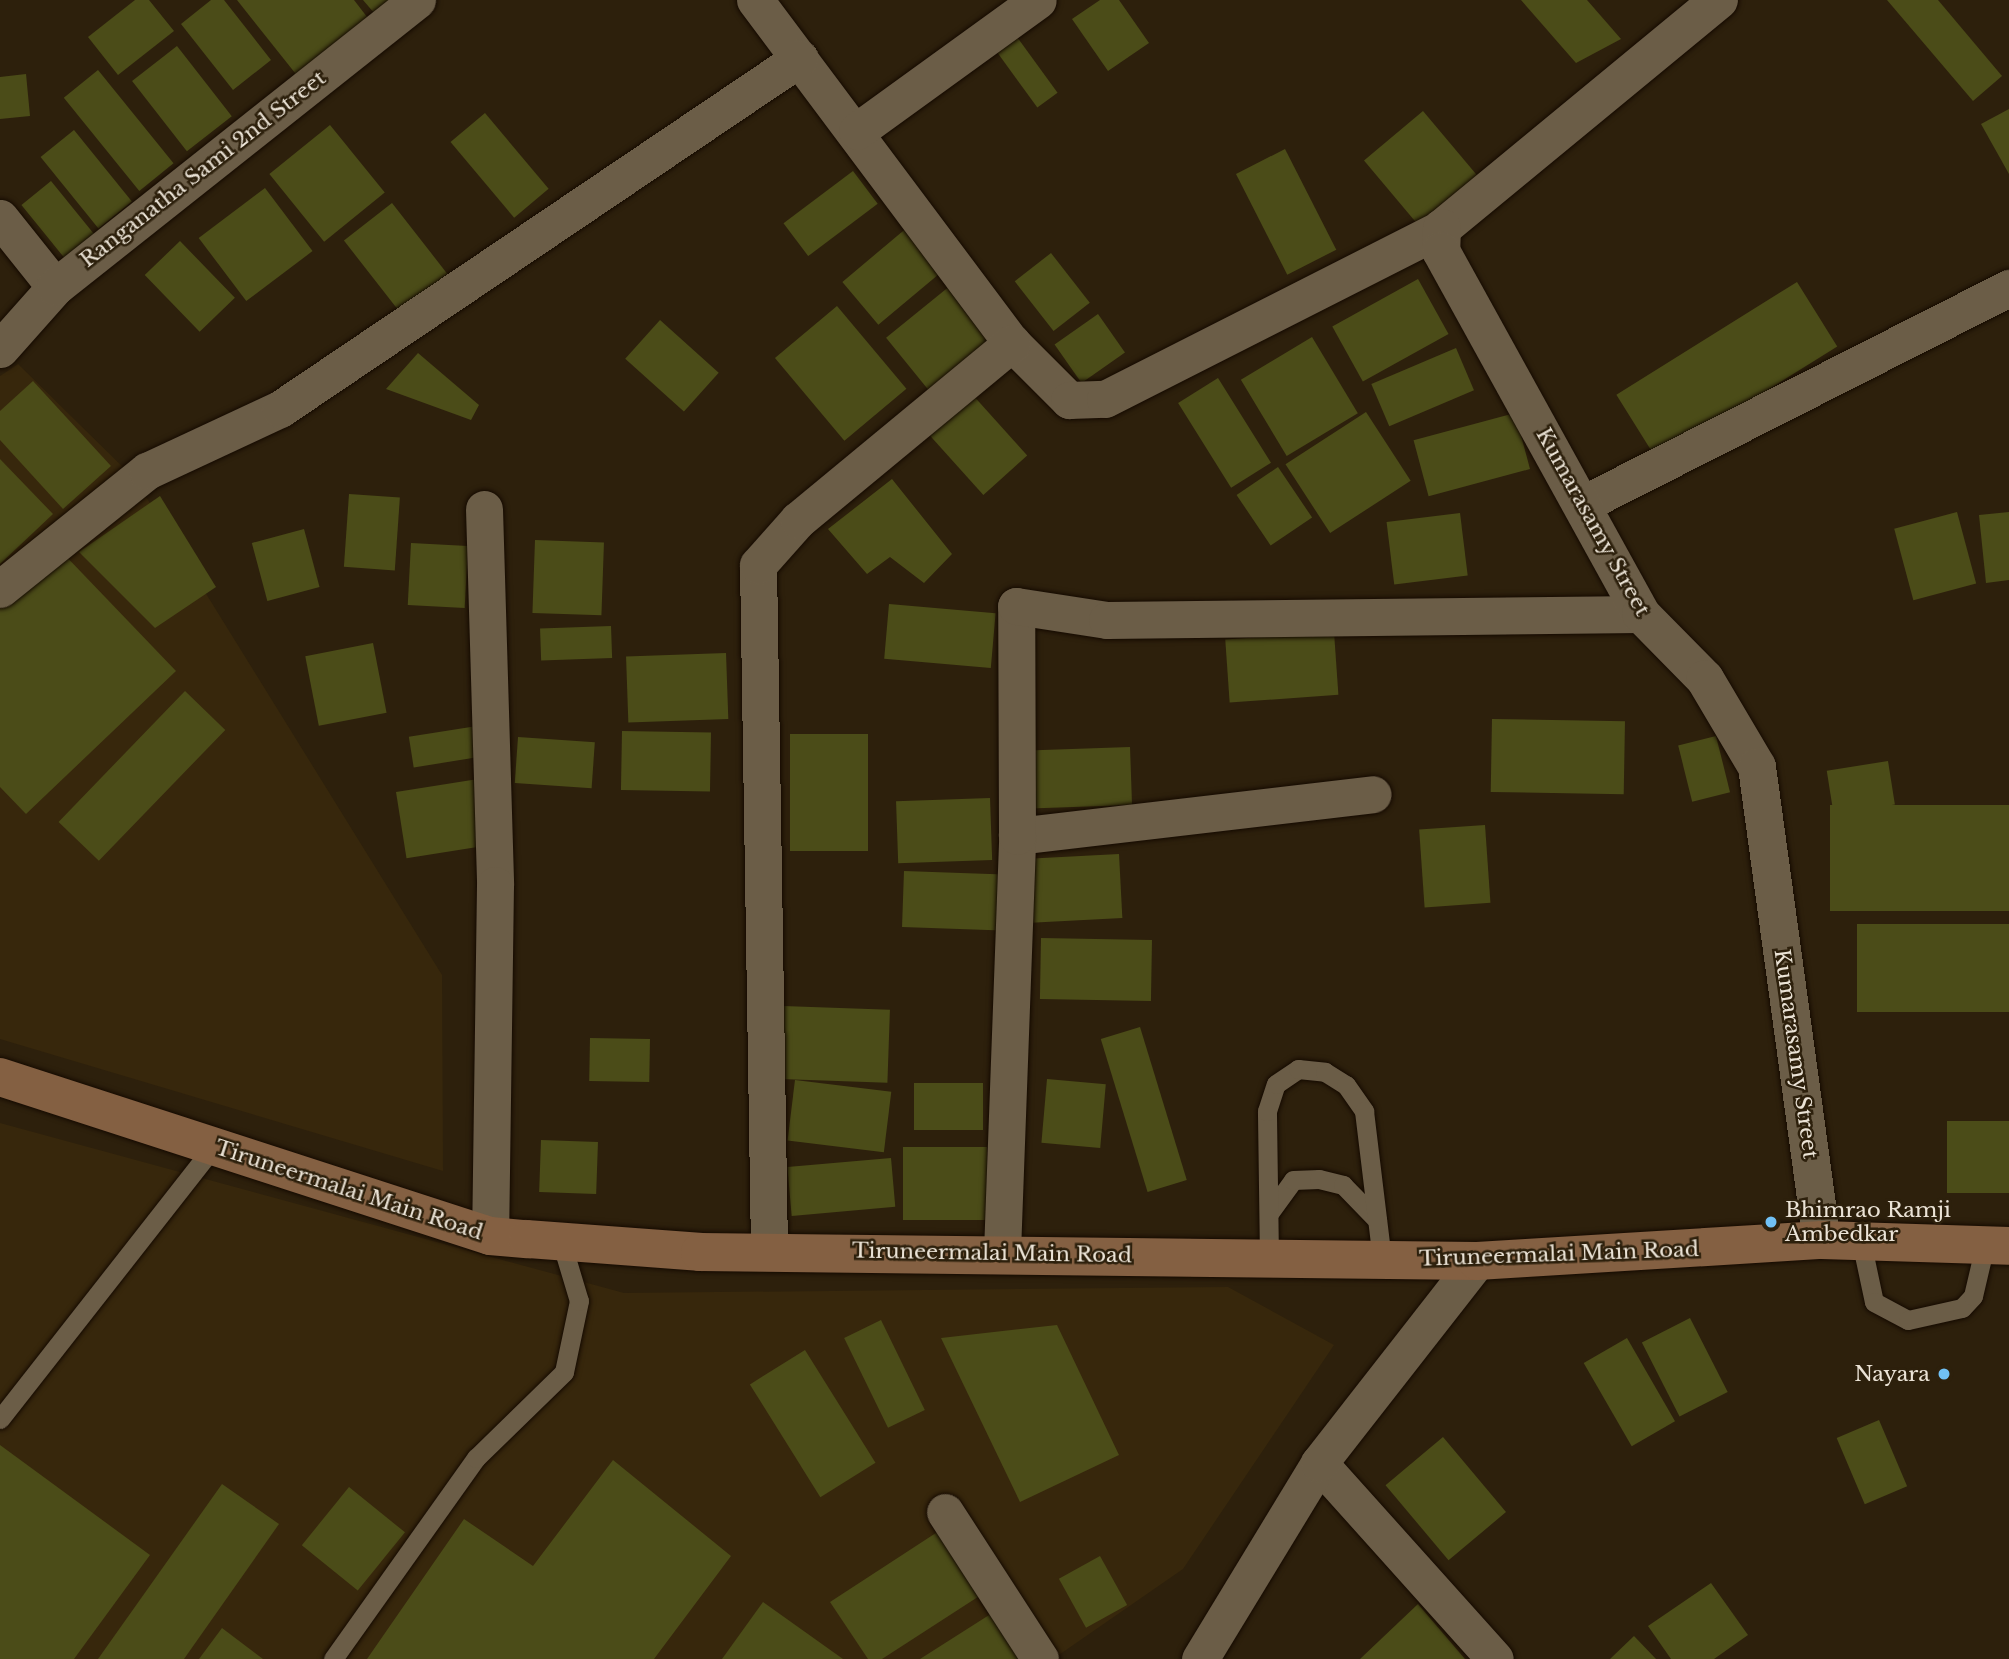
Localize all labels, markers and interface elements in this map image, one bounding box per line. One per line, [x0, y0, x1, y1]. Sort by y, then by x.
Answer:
street label: Ranganatha Sami 2nd Street [75, 65, 331, 273]
street label: Kumarasamy Street [1531, 423, 1655, 621]
street label: Kumarasamy Street [1769, 947, 1823, 1161]
street label: Tiruneermalai Main Road [212, 1135, 486, 1245]
place label: Bhimrao Ramji Ambedkar [1785, 1197, 1951, 1247]
marker: Bhimrao Ramji Ambedkar [1763, 1214, 1779, 1230]
street label: Tiruneermalai Main Road [1419, 1237, 1699, 1271]
street label: Tiruneermalai Main Road [852, 1238, 1132, 1268]
place label: Nayara [1854, 1361, 1930, 1387]
marker: Nayara [1936, 1366, 1952, 1382]

